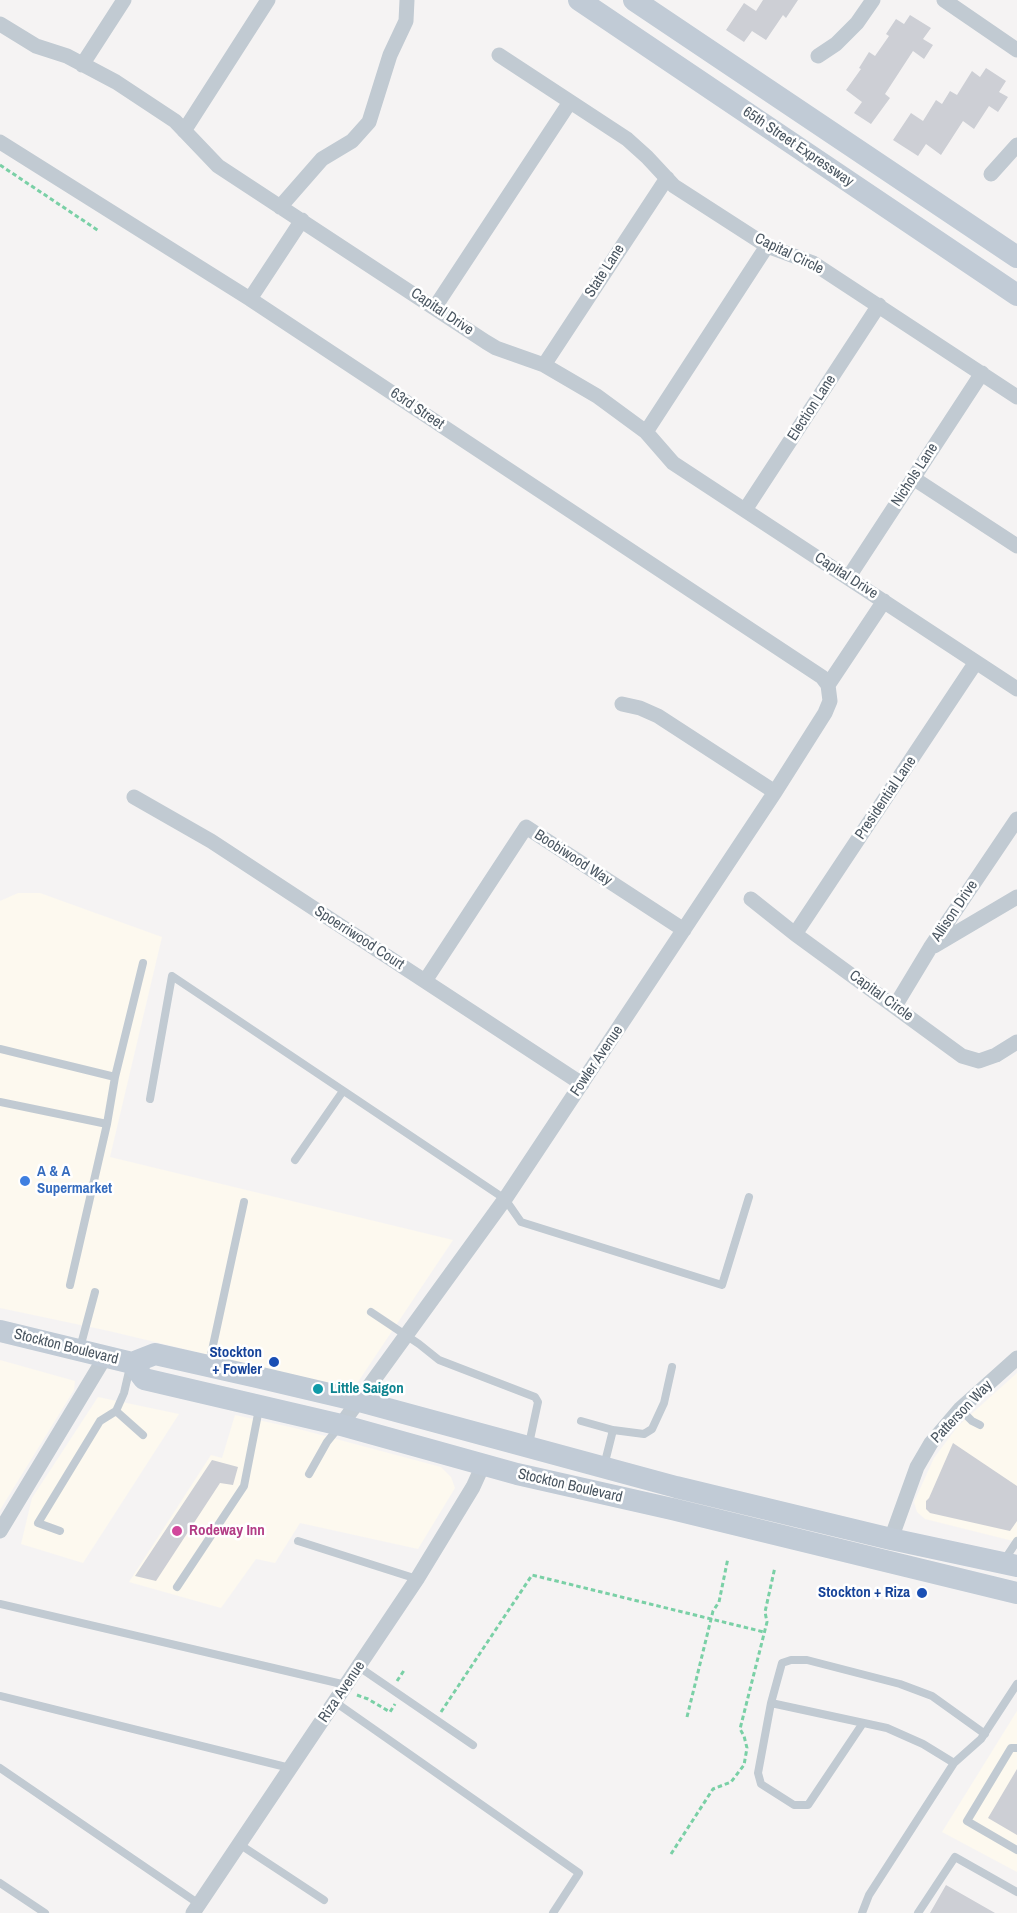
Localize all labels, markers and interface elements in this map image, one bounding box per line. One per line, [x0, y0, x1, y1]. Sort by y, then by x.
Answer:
street label: 65th Street Expressway [739, 103, 857, 191]
street label: Capital Circle [752, 230, 826, 278]
street label: State Lane [581, 241, 629, 301]
street label: Capital Drive [407, 284, 477, 340]
street label: Election Lane [784, 372, 840, 444]
street label: 63rd Street [387, 385, 447, 433]
street label: Nichols Lane [888, 440, 942, 510]
street label: Capital Drive [811, 549, 881, 603]
street label: Presidential Lane [852, 753, 920, 843]
street label: Boobiwood Way [531, 826, 615, 890]
street label: Allison Drive [928, 877, 982, 945]
street label: Spoerriwood Court [311, 902, 407, 974]
street label: Capital Circle [846, 967, 916, 1025]
street label: Fowler Avenue [567, 1022, 627, 1100]
place label: A & A Supermarket [37, 1163, 112, 1198]
marker: A & A Supermarket [18, 1174, 32, 1188]
street label: Stockton Boulevard [12, 1325, 120, 1369]
place label: Stockton + Fowler [209, 1344, 262, 1379]
marker: Stockton + Fowler [267, 1355, 281, 1369]
street label: Patterson Way [928, 1377, 996, 1447]
place label: Little Saigon [330, 1380, 404, 1398]
marker: Little Saigon [311, 1382, 325, 1396]
street label: Stockton Boulevard [516, 1465, 624, 1507]
place label: Rodeway Inn [189, 1522, 265, 1540]
marker: Rodeway Inn [170, 1524, 184, 1538]
place label: Stockton + Riza [818, 1584, 910, 1602]
marker: Stockton + Riza [915, 1586, 929, 1600]
street label: Riza Avenue [315, 1658, 369, 1726]

